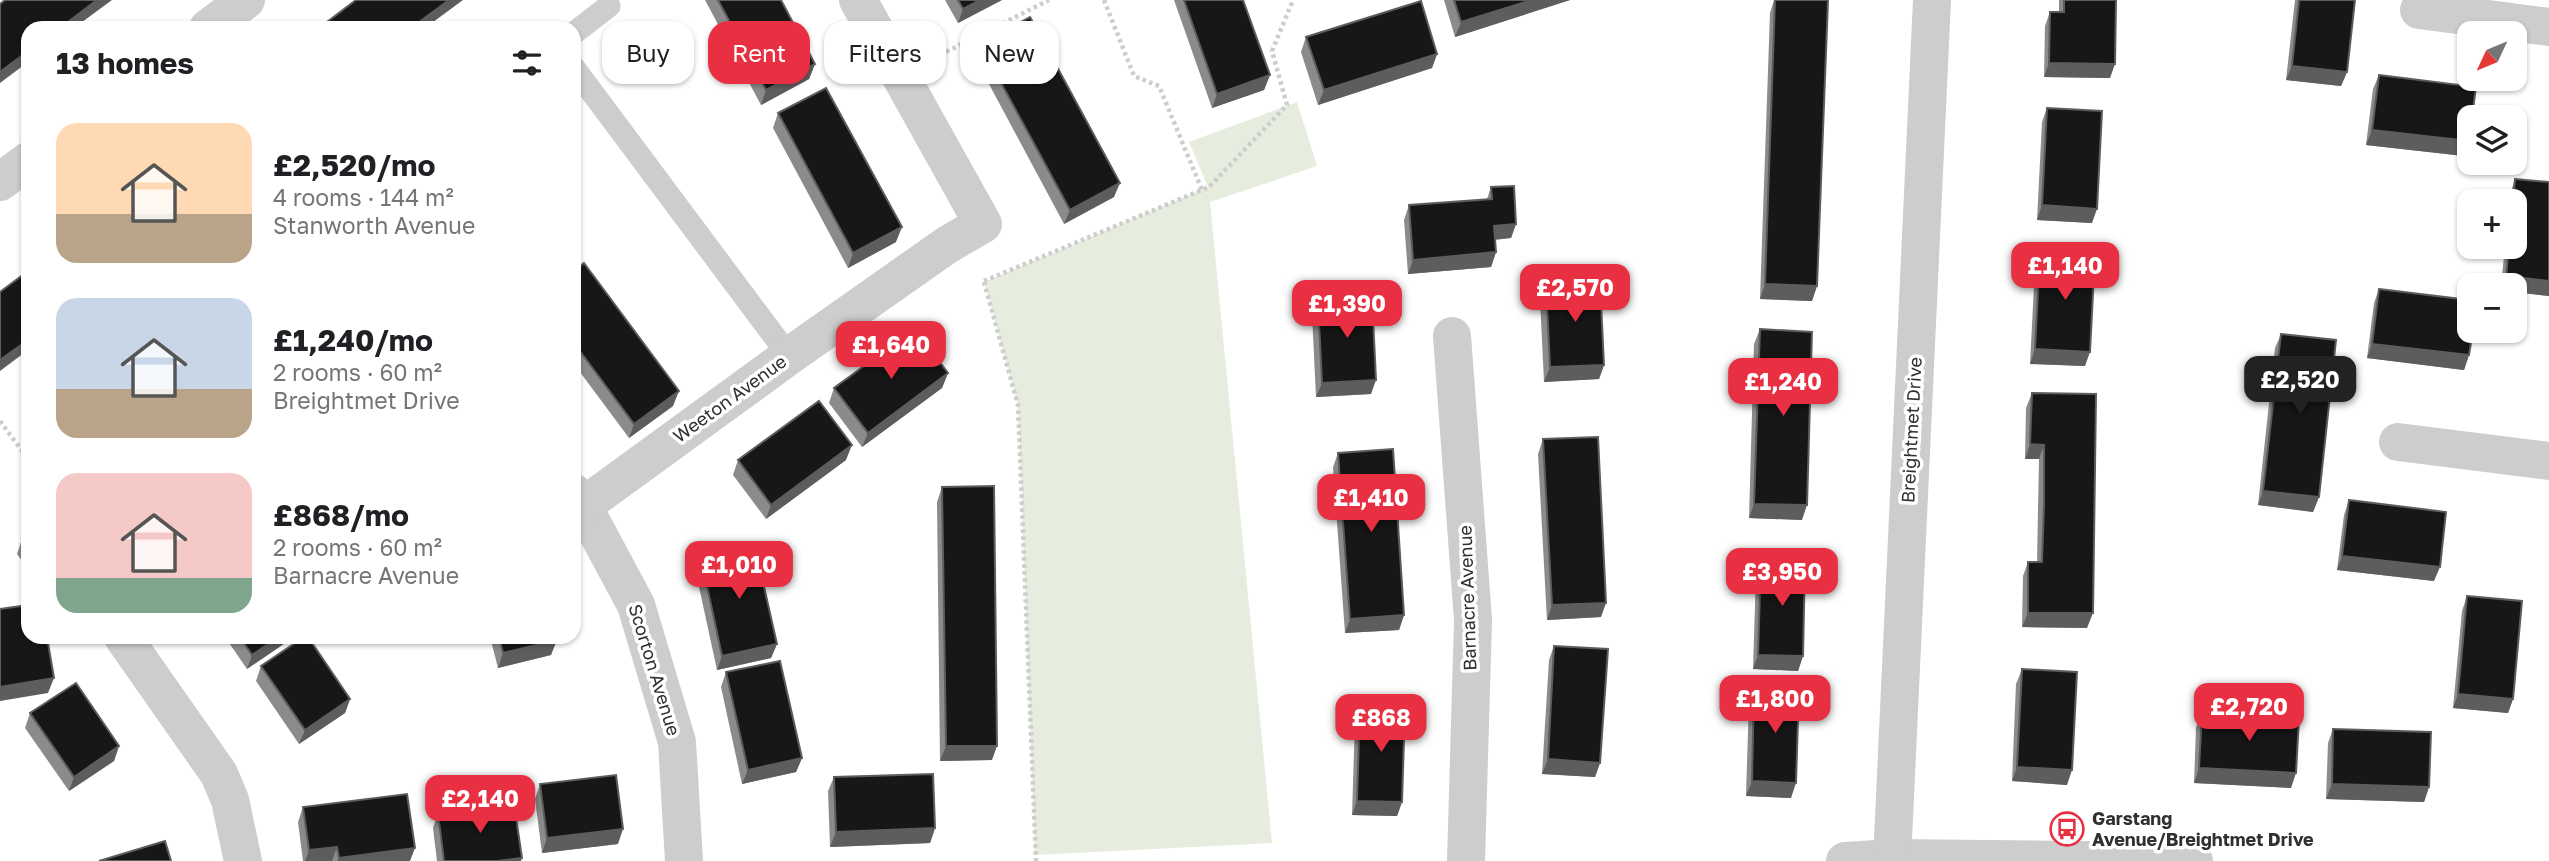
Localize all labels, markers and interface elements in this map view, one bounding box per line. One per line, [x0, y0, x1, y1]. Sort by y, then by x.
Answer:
chip: Buy [602, 21, 694, 84]
chip: Rent [708, 21, 810, 84]
chip: Filters [824, 21, 946, 84]
chip: New [960, 21, 1059, 84]
north arrow [2457, 21, 2527, 91]
map controls [2457, 21, 2527, 343]
icon: filters [508, 44, 546, 82]
text: 13 homes [56, 45, 194, 81]
button: layers [2457, 105, 2527, 175]
text: £2,520/mo [273, 147, 435, 183]
icon: home [112, 151, 196, 235]
text: 4 rooms · 144 m² [273, 183, 454, 211]
button: + [2457, 189, 2527, 259]
text: Stanworth Avenue [273, 211, 475, 239]
pin: £1,140 [2008, 243, 2122, 302]
text: £1,140 [2027, 251, 2103, 279]
pin: £2,570 [1518, 264, 1632, 324]
text: £2,570 [1536, 273, 1614, 301]
button: − [2457, 273, 2527, 343]
pin: £1,390 [1290, 280, 1404, 340]
text: £1,390 [1308, 289, 1386, 317]
text: £1,240/mo [273, 322, 433, 358]
pin: £1,640 [834, 322, 948, 381]
icon: home [112, 326, 196, 410]
text: £1,640 [852, 330, 930, 358]
street label: Weeton Avenue [669, 350, 790, 447]
street label: Breightmet Drive [1896, 356, 1926, 503]
pin: £2,520 [2243, 356, 2357, 416]
text: 2 rooms · 60 m² [273, 358, 442, 386]
pin: £1,240 [1726, 358, 1840, 418]
text: £2,520 [2260, 365, 2340, 393]
text: £1,240 [1744, 367, 1822, 395]
text: Breightmet Drive [273, 386, 460, 414]
pin: £1,410 [1314, 475, 1428, 534]
text: £1,410 [1333, 483, 1409, 511]
text: £868/mo [273, 497, 409, 533]
icon: home [112, 501, 196, 585]
street label: Barnacre Avenue [1453, 525, 1481, 671]
text: 2 rooms · 60 m² [273, 533, 442, 561]
pin: £1,010 [682, 542, 796, 601]
pin: £3,950 [1725, 548, 1839, 608]
text: £1,010 [701, 550, 777, 578]
text: £3,950 [1742, 557, 1822, 585]
text: Barnacre Avenue [273, 561, 459, 589]
street label: Scorton Avenue [624, 601, 685, 738]
pin: £1,800 [1718, 676, 1832, 735]
text: £1,800 [1735, 684, 1815, 712]
pin: £2,720 [2192, 684, 2306, 743]
text: £2,720 [2210, 692, 2288, 720]
pin: £868 [1340, 694, 1422, 754]
text: £868 [1351, 703, 1411, 731]
pin: £2,140 [423, 776, 537, 835]
text: £2,140 [441, 784, 519, 812]
place label: Garstang Avenue/Breightmet Drive [2092, 807, 2314, 850]
bus stop icon: Garstang Avenue/Breightmet Drive [2048, 810, 2086, 848]

